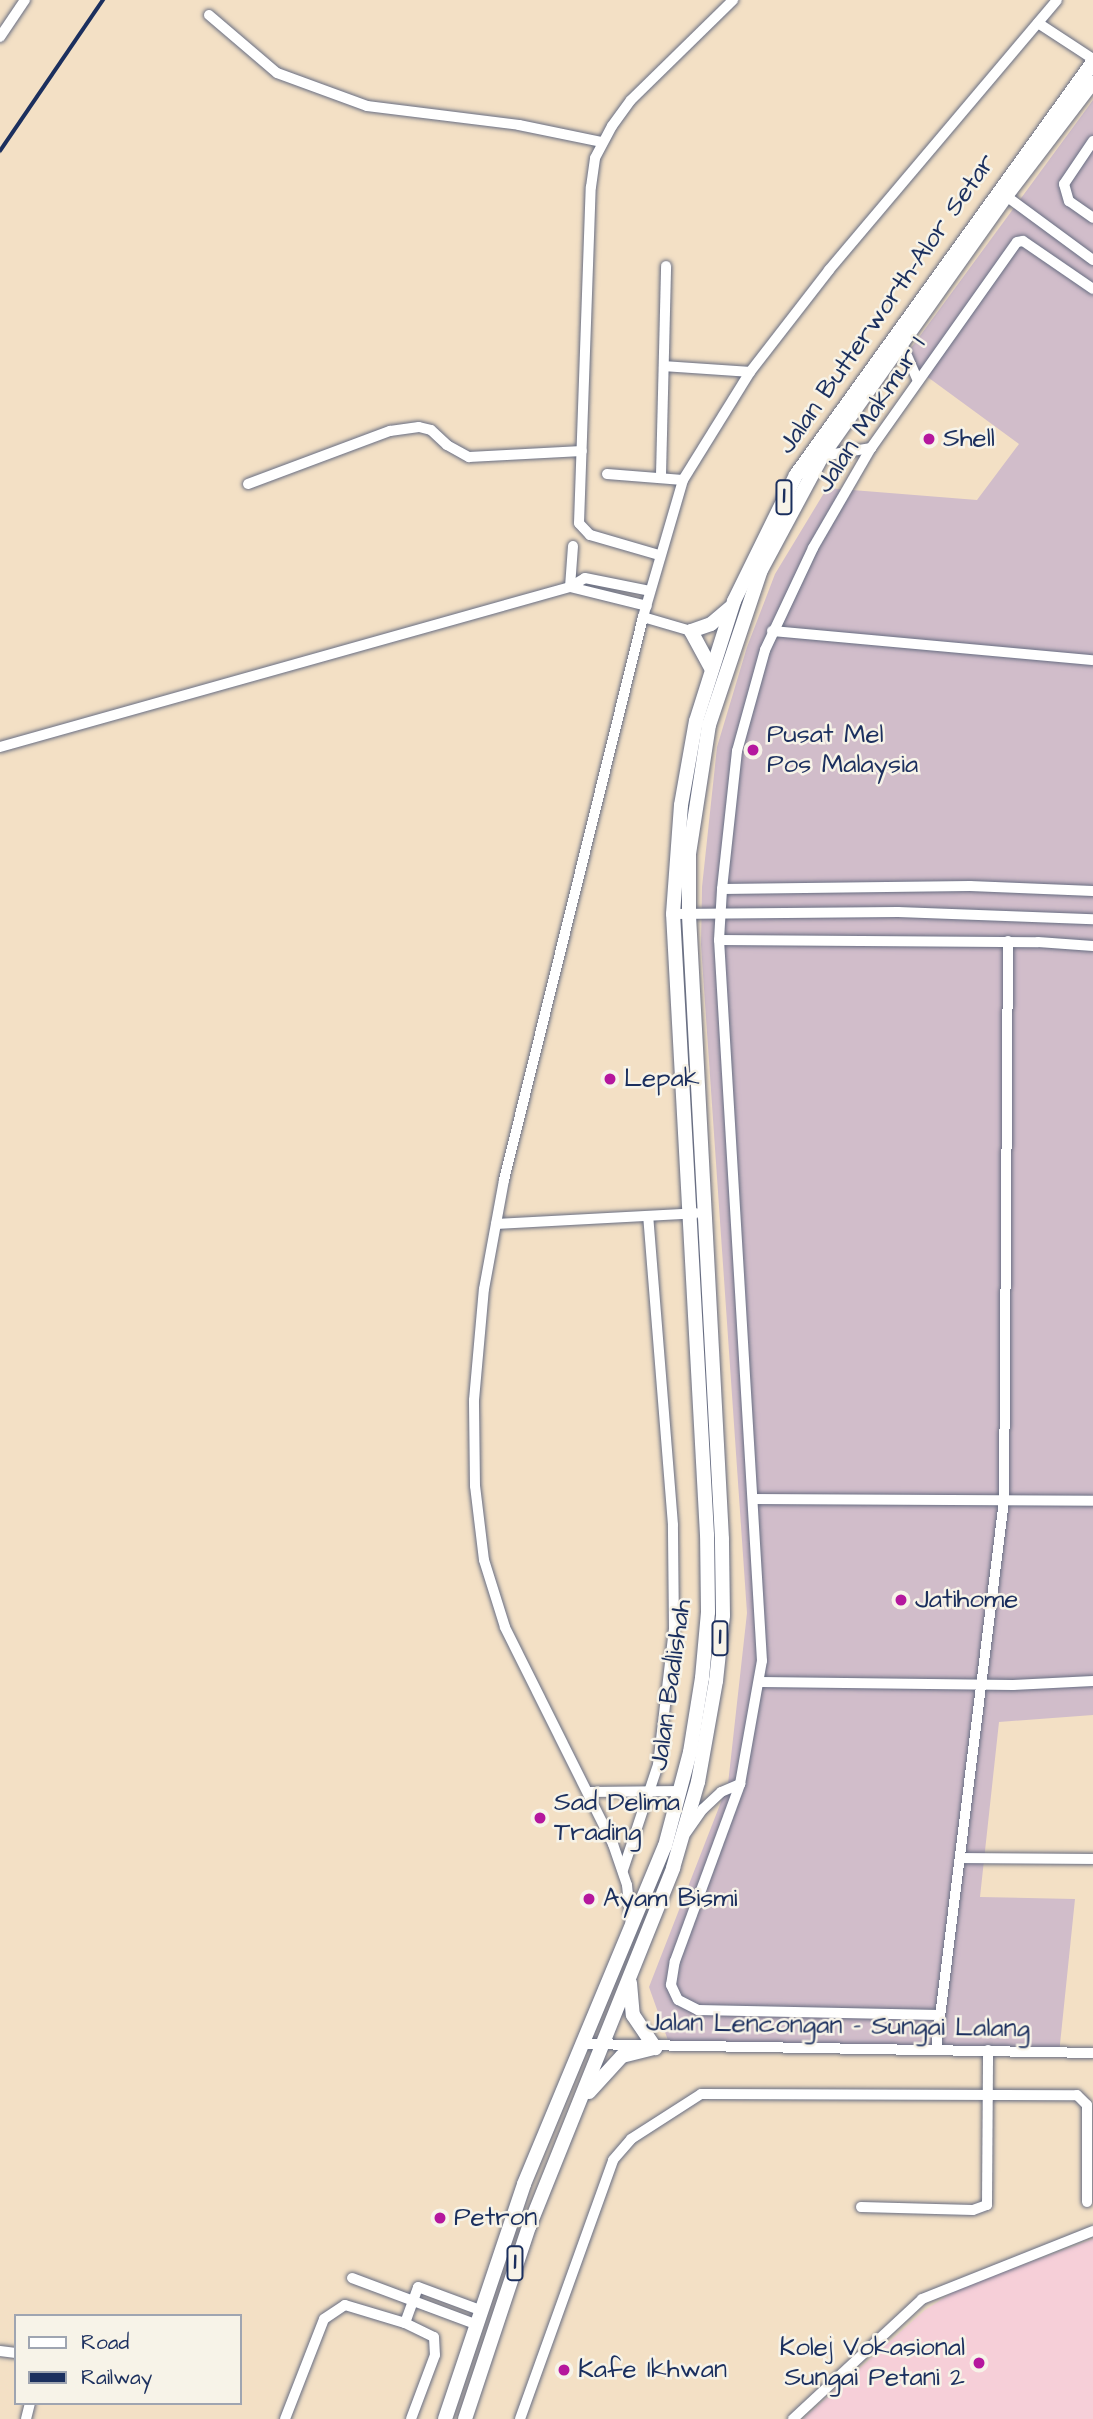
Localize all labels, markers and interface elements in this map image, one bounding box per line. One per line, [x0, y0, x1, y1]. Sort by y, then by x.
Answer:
street label: Jalan Butterworth-Alor Setar [771, 148, 1003, 460]
street label: Jalan Makmur 1 [809, 331, 933, 499]
place label: Shell [943, 423, 995, 455]
marker: Shell [921, 431, 937, 447]
road number: 1 [775, 476, 793, 518]
place label: Pusat Mel Pos Malaysia [767, 719, 918, 780]
marker: Pusat Mel Pos Malaysia [745, 742, 761, 758]
place label: Lepak [624, 1063, 700, 1095]
marker: Lepak [602, 1071, 618, 1087]
place label: Jatihome [915, 1584, 1018, 1616]
marker: Jatihome [893, 1592, 909, 1608]
street label: Jalan Badlishah [644, 1597, 698, 1773]
road number: 1 [711, 1618, 729, 1658]
place label: Sad Delima Trading [554, 1787, 680, 1848]
marker: Sad Delima Trading [532, 1810, 548, 1826]
place label: Ayam Bismi [603, 1883, 737, 1915]
marker: Ayam Bismi [581, 1891, 597, 1907]
street label: Jalan Lencongan - Sungai Lalang [646, 2007, 1030, 2045]
place label: Petron [454, 2202, 537, 2234]
marker: Petron [432, 2210, 448, 2226]
road number: 1 [506, 2242, 524, 2284]
legend [14, 2314, 242, 2405]
text: Road [81, 2328, 129, 2357]
place label: Kolej Vokasional Sungai Petani 2 [779, 2332, 965, 2394]
place label: Kafe Ikhwan [578, 2354, 727, 2386]
marker: Kolej Vokasional Sungai Petani 2 [971, 2355, 987, 2371]
marker: Kafe Ikhwan [556, 2362, 572, 2378]
text: Railway [81, 2363, 152, 2392]

